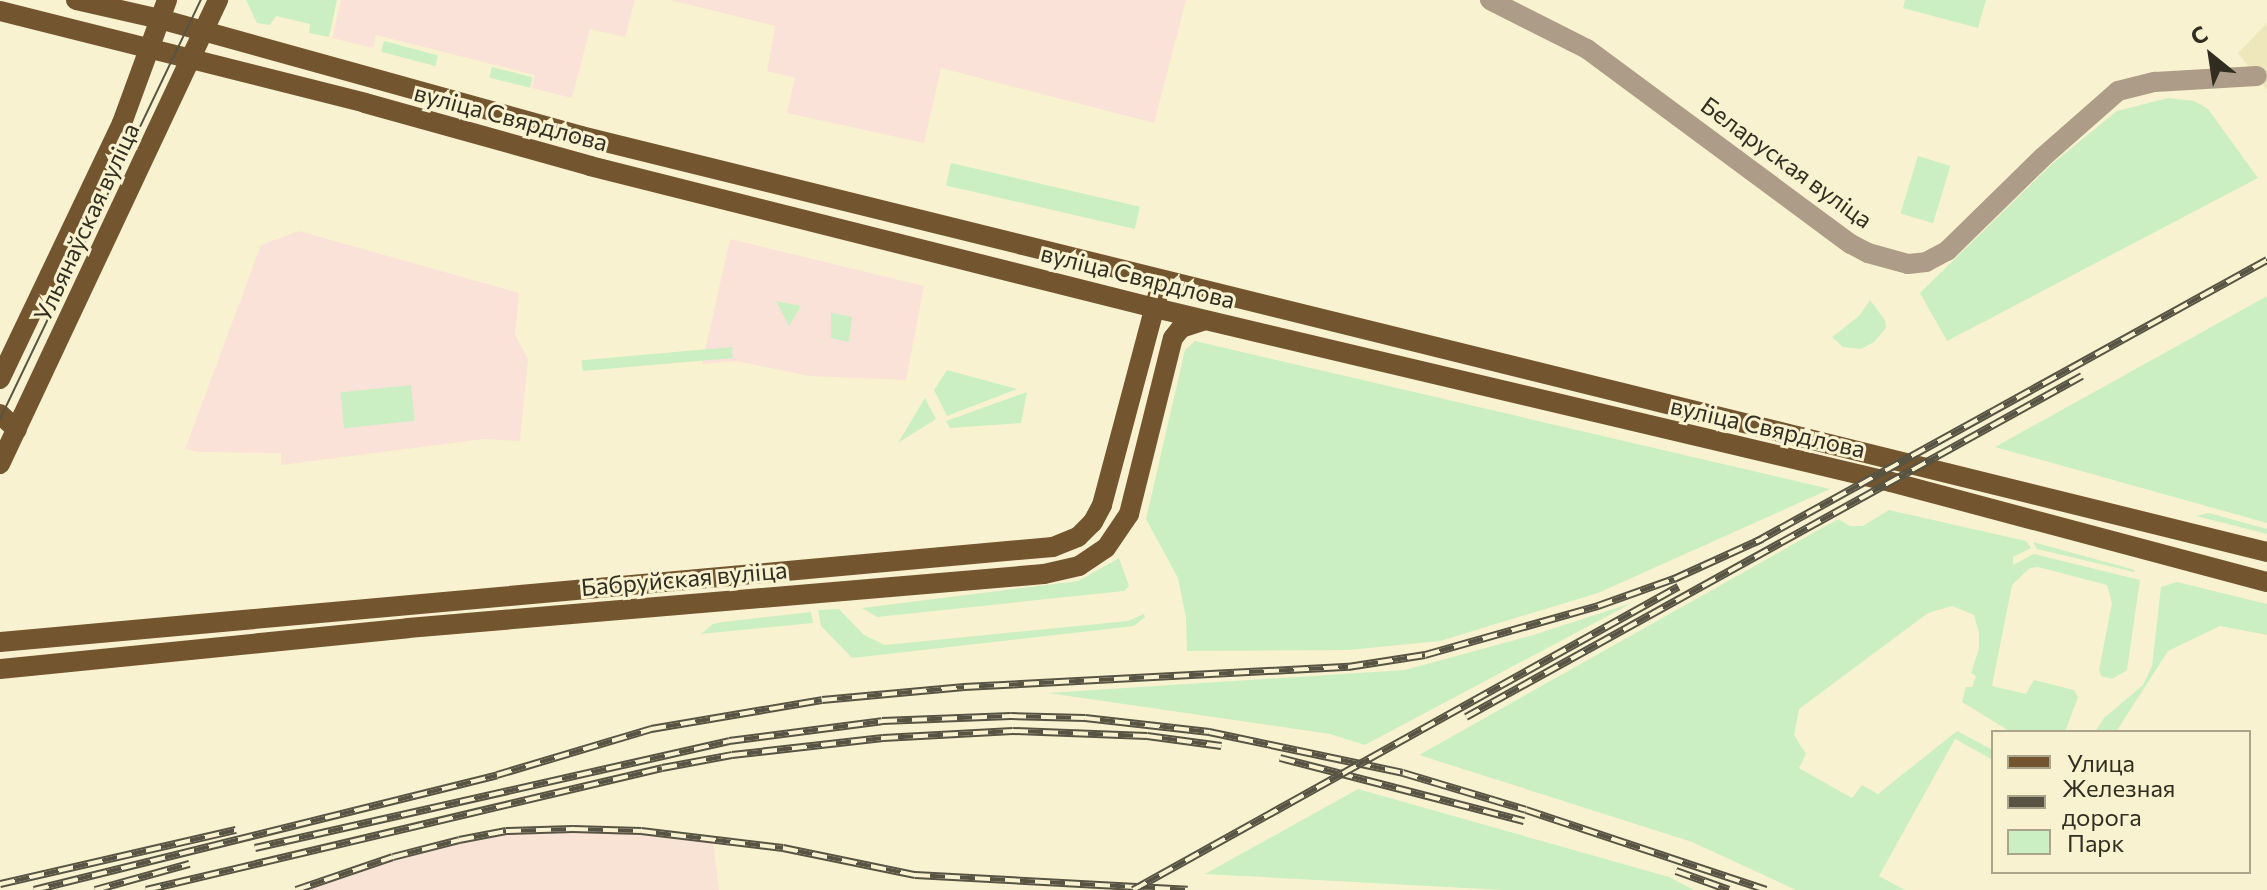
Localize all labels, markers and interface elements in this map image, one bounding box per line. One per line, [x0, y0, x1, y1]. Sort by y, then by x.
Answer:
north arrow [2171, 16, 2251, 96]
text: С [2185, 19, 2212, 50]
street label: вуліца Свярдлова [411, 77, 611, 157]
street label: Беларуская вуліца [1696, 90, 1878, 234]
street label: Ульянаўская вуліца [27, 118, 145, 326]
street label: вуліца Свярдлова [1038, 238, 1238, 314]
street label: вуліца Свярдлова [1668, 391, 1868, 463]
street label: Бабруйская вуліца [580, 555, 788, 601]
legend [1991, 730, 2251, 874]
text: Улица [2067, 748, 2135, 777]
text: Железная дорога [2062, 773, 2175, 831]
text: Парк [2067, 828, 2124, 857]

